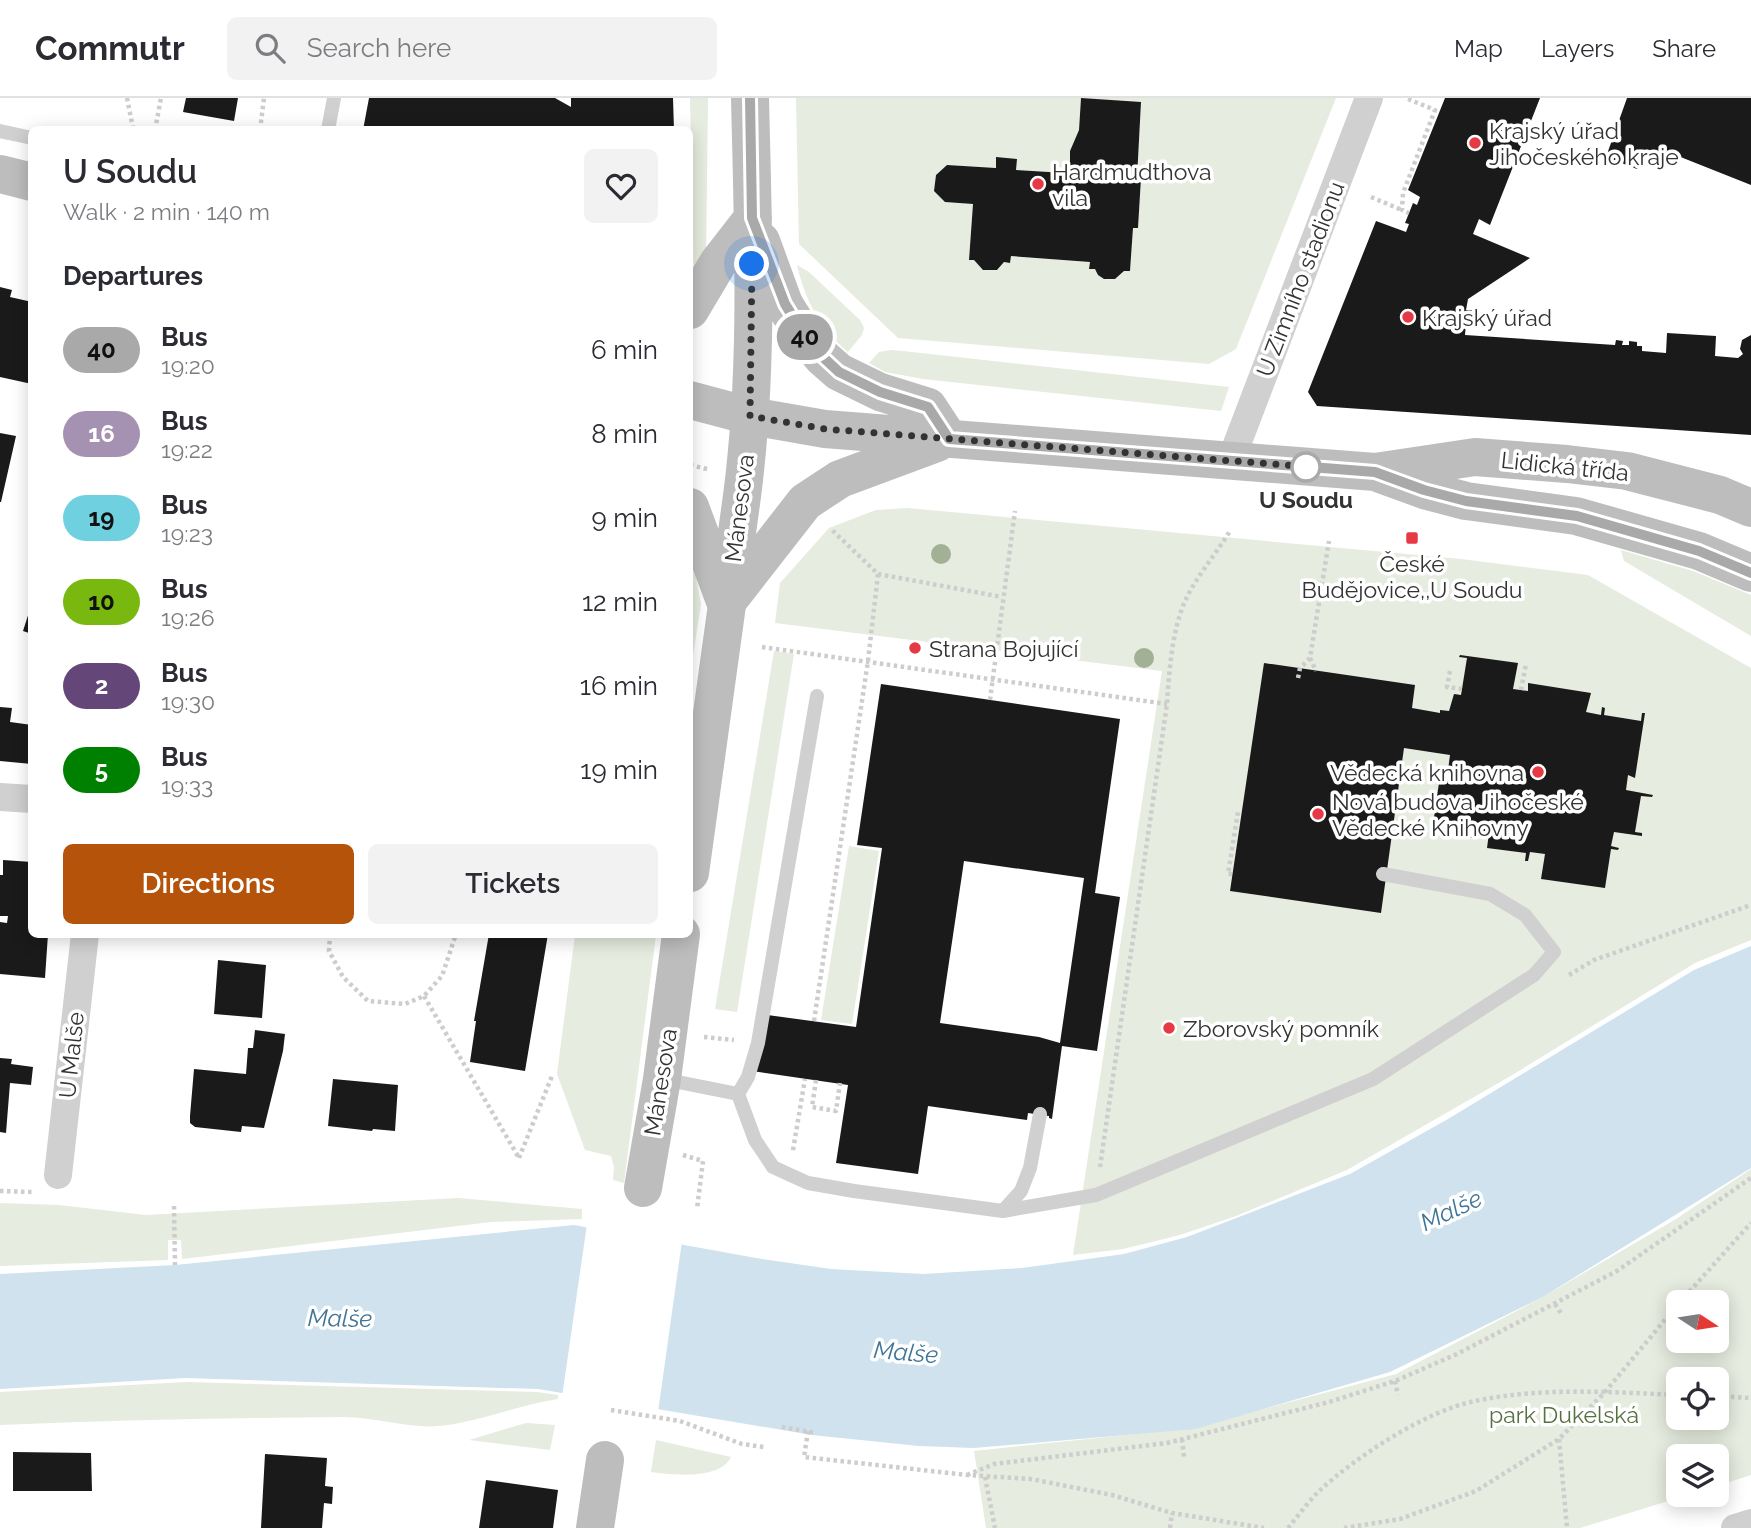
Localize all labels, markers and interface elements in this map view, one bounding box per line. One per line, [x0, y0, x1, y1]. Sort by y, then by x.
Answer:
search box [227, 17, 717, 80]
text: Commutr [35, 29, 185, 68]
icon: search [251, 29, 289, 67]
text: Search here [307, 33, 451, 63]
text: Map [1454, 34, 1503, 63]
text: Layers [1541, 34, 1614, 63]
text: Share [1652, 34, 1716, 63]
place label: Krajský úřad Jihočeského kraje [1489, 117, 1679, 170]
marker: Krajský úřad Jihočeského kraje [1467, 135, 1483, 151]
button: heart [584, 149, 658, 223]
text: U Soudu [63, 152, 197, 191]
place label: Hardmudthova vila [1052, 158, 1211, 211]
marker: Hardmudthova vila [1030, 176, 1046, 192]
street label: U Zimního stadionu [1250, 178, 1350, 380]
text: Walk · 2 min · 140 m [63, 198, 270, 225]
your location [734, 246, 769, 281]
text: Departures [63, 261, 203, 291]
place label: Krajský úřad [1422, 304, 1552, 331]
marker: Krajský úřad [1400, 309, 1416, 325]
line badge: 40 [774, 314, 836, 360]
text: Bus [161, 322, 208, 352]
text: 40 [791, 322, 819, 351]
text: 40 [87, 335, 116, 364]
text: 6 min [591, 335, 658, 365]
text: 19:20 [161, 352, 215, 379]
text: Bus [161, 406, 208, 436]
text: 16 [88, 419, 115, 448]
text: 8 min [591, 419, 658, 449]
text: 19:22 [161, 436, 213, 463]
street label: Lidická třída [1500, 446, 1630, 486]
marker: U Soudu [1291, 452, 1321, 482]
street label: Mánesova [719, 453, 759, 563]
place label: U Soudu [1259, 486, 1353, 513]
text: Bus [161, 490, 208, 520]
text: 19 [89, 503, 115, 532]
text: 9 min [591, 503, 658, 533]
text: 19:23 [161, 520, 213, 547]
marker: České Budějovice,,U Soudu [1404, 530, 1420, 546]
place label: České Budějovice,,U Soudu [1301, 550, 1523, 603]
text: Bus [161, 574, 208, 604]
text: 10 [88, 587, 115, 616]
text: 12 min [582, 587, 658, 617]
text: 19:26 [161, 604, 215, 631]
place label: Strana Bojující [929, 635, 1079, 662]
marker: Strana Bojující [907, 640, 923, 656]
text: Bus [161, 658, 208, 688]
text: 2 [95, 671, 108, 700]
text: 16 min [580, 671, 658, 701]
text: 19:30 [161, 688, 215, 715]
text: Bus [161, 742, 208, 772]
text: 5 [95, 755, 108, 784]
text: 19 min [580, 755, 658, 785]
place label: Vědecká knihovna [1330, 759, 1524, 786]
marker: Vědecká knihovna [1530, 764, 1546, 780]
text: 19:33 [161, 772, 213, 799]
place label: Nová budova Jihočeské Vědecké Knihovny [1332, 788, 1584, 841]
marker: Nová budova Jihočeské Vědecké Knihovny [1310, 806, 1326, 822]
button: Directions [63, 844, 354, 924]
button: Tickets [368, 844, 658, 924]
street label: U Malše [53, 1010, 89, 1100]
place label: Zborovský pomník [1183, 1015, 1379, 1042]
marker: Zborovský pomník [1161, 1020, 1177, 1036]
street label: Mánesova [638, 1026, 682, 1138]
water label: Malše [1416, 1183, 1487, 1237]
north arrow [1666, 1290, 1729, 1353]
map controls [1666, 1290, 1729, 1507]
water label: Malše [307, 1303, 373, 1333]
water label: Malše [873, 1335, 940, 1369]
button: locate [1666, 1367, 1729, 1430]
park label: park Dukelská [1489, 1401, 1639, 1428]
button: layers [1666, 1444, 1729, 1507]

